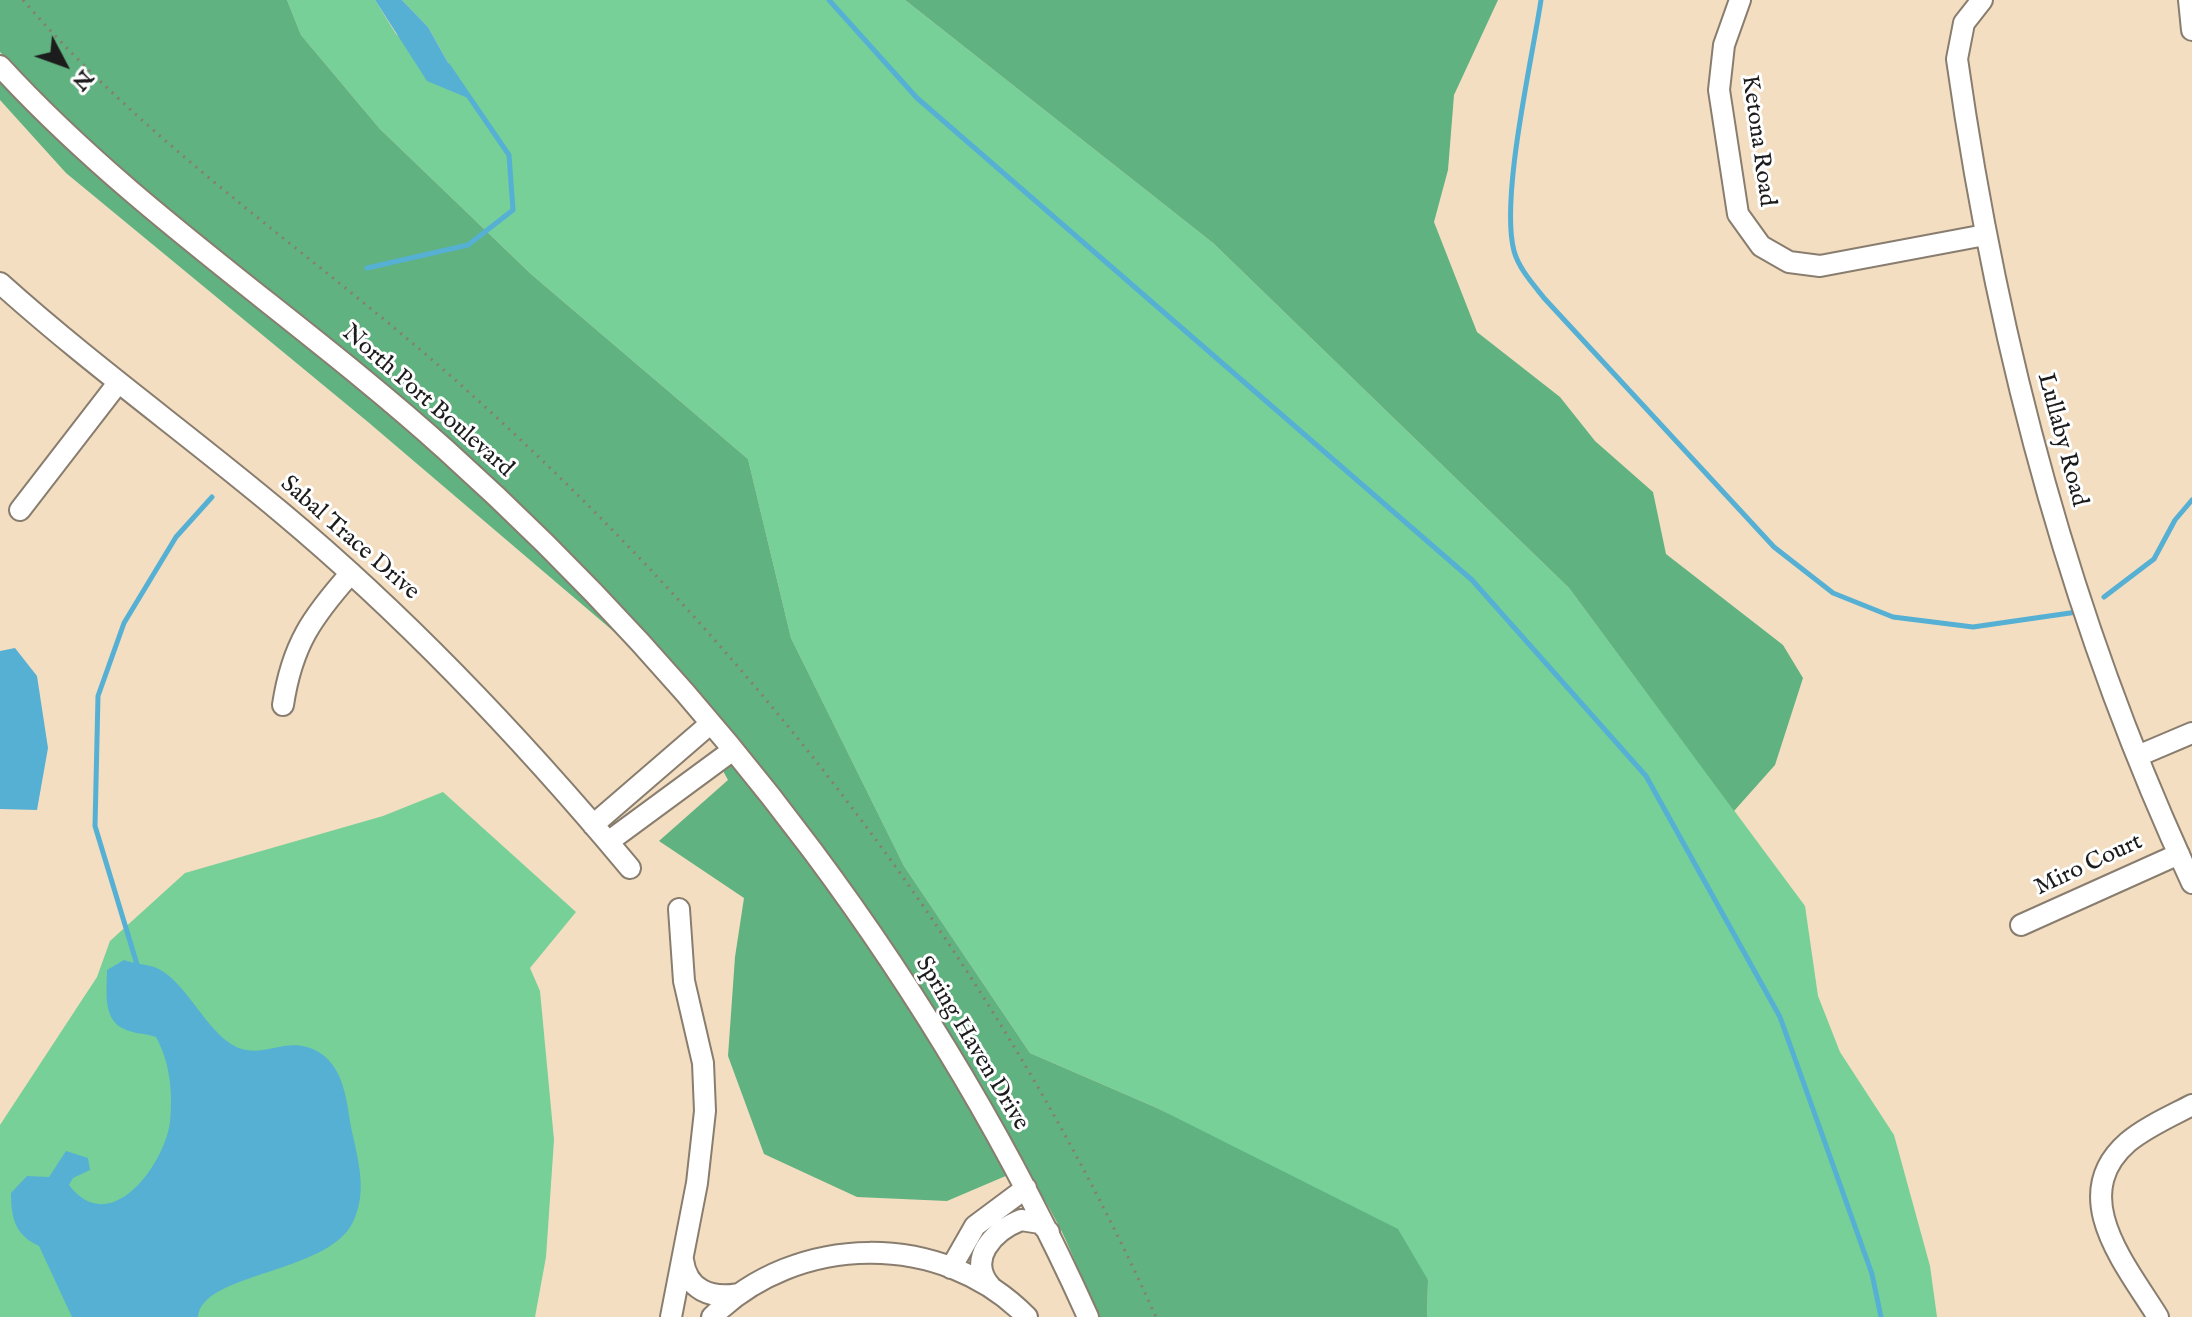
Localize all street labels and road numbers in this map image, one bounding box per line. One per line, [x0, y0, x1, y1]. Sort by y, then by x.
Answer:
street label: Ketona Road [1734, 74, 1780, 208]
street label: North Port Boulevard [335, 320, 519, 484]
street label: Lullaby Road [2029, 370, 2093, 510]
street label: Sabal Trace Drive [274, 471, 424, 607]
street label: Miro Court [2031, 829, 2147, 903]
street label: Spring Haven Drive [908, 952, 1034, 1136]

